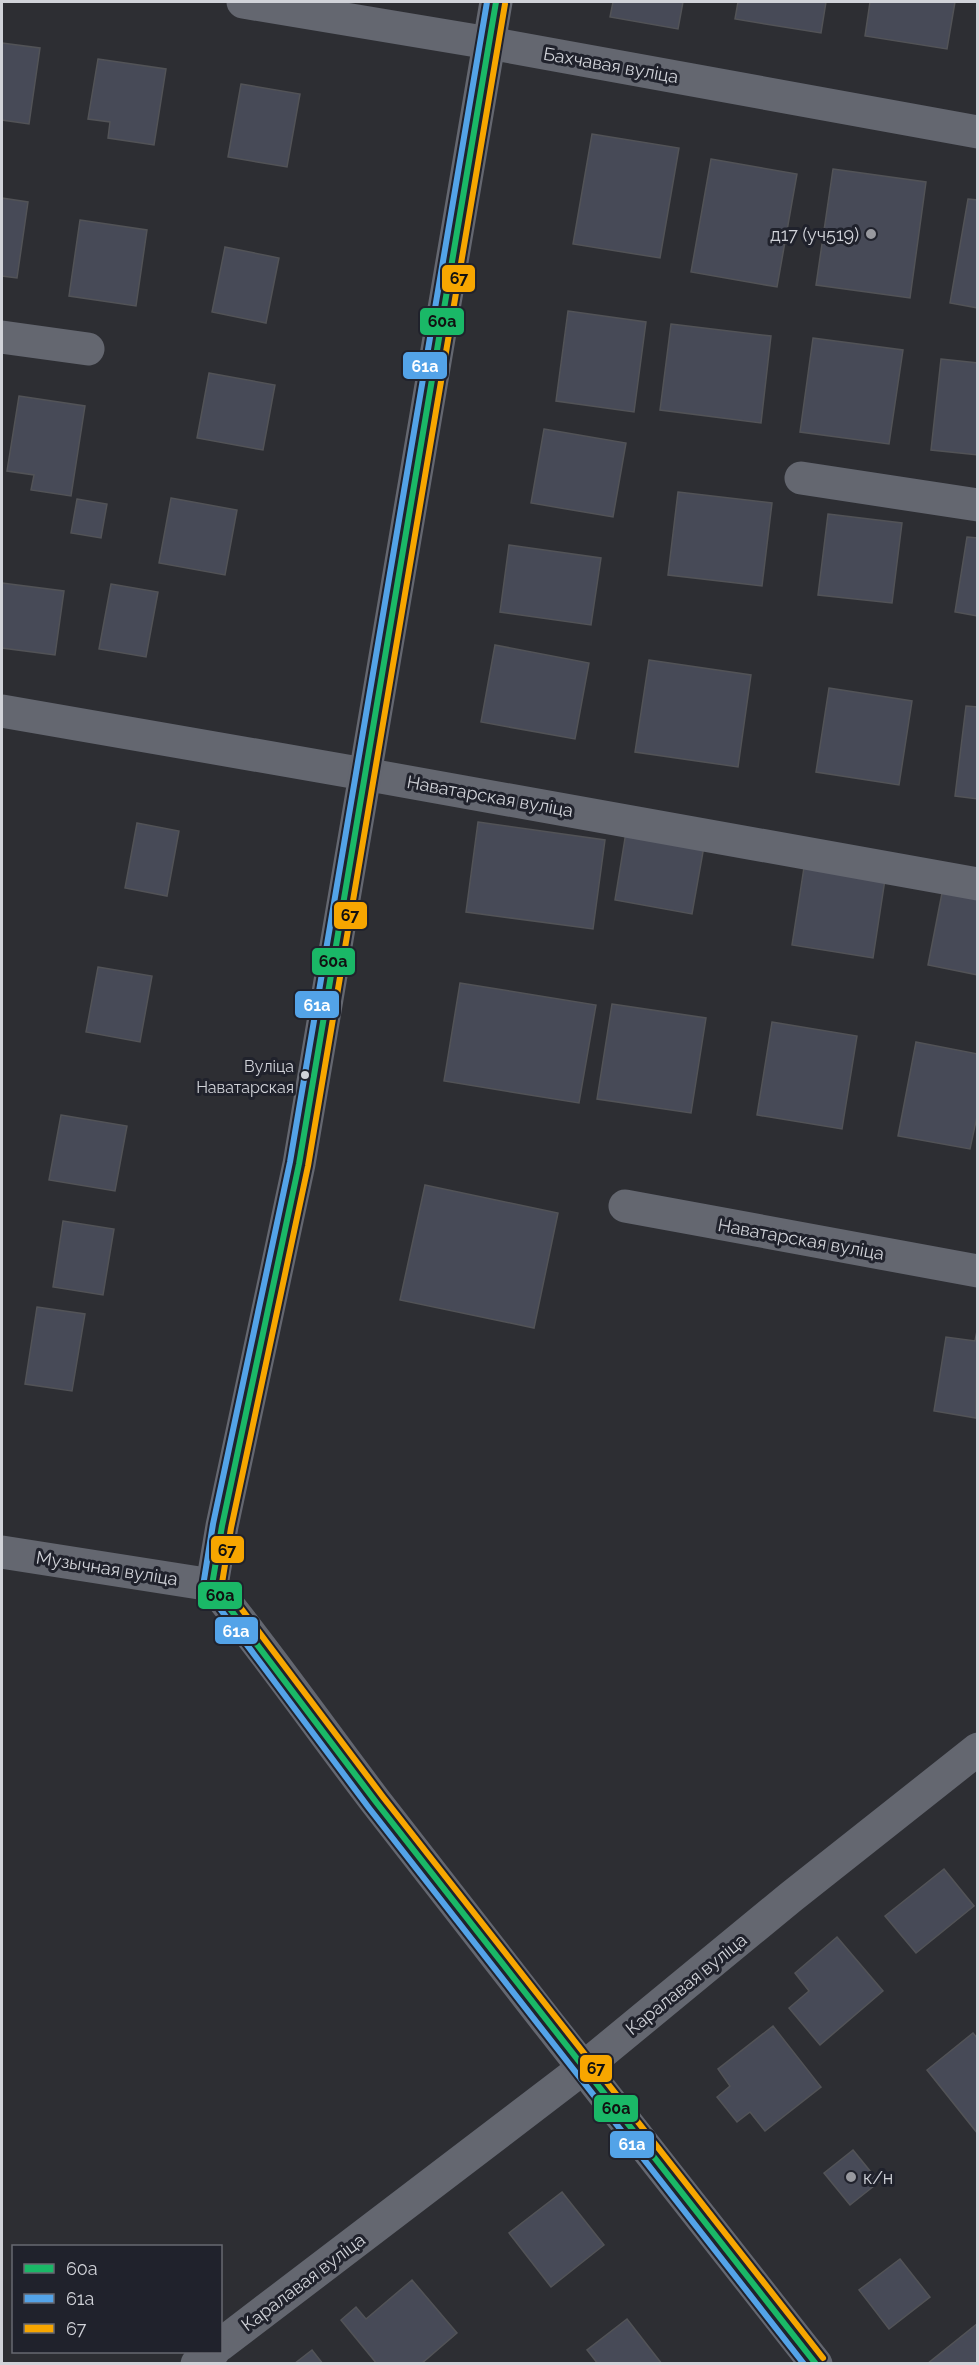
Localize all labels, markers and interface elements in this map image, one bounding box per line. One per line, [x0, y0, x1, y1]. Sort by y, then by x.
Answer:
street label: Бахчавая вуліца [542, 43, 680, 87]
place label: д17 (уч519) [770, 224, 859, 245]
marker: д17 (уч519) [864, 227, 878, 241]
line badge: 67 [441, 264, 476, 293]
text: 67 [450, 269, 468, 288]
line badge: 60а [419, 307, 465, 336]
text: 60а [428, 312, 456, 331]
line badge: 61а [402, 351, 448, 380]
text: 61а [412, 357, 438, 376]
street label: Наватарская вуліца [405, 771, 575, 821]
line badge: 67 [333, 901, 368, 930]
text: 67 [341, 906, 359, 925]
line badge: 60а [311, 947, 356, 976]
text: 60а [319, 952, 347, 971]
line badge: 61а [294, 990, 340, 1019]
text: 61а [304, 996, 330, 1015]
place label: Вуліца Наватарская [196, 1057, 294, 1097]
marker: Вуліца Наватарская [299, 1069, 311, 1081]
street label: Наватарская вуліца [716, 1214, 886, 1264]
line badge: 67 [210, 1535, 245, 1564]
text: 67 [218, 1541, 236, 1560]
street label: Музычная вуліца [35, 1546, 179, 1590]
line badge: 60а [197, 1581, 243, 1610]
text: 60а [206, 1586, 234, 1605]
line badge: 61а [214, 1616, 259, 1645]
text: 61а [223, 1622, 249, 1641]
street label: Каралавая вуліца [621, 1929, 751, 2039]
line badge: 67 [579, 2054, 613, 2083]
text: 67 [587, 2059, 605, 2078]
line badge: 60а [593, 2094, 639, 2123]
text: 60а [602, 2099, 630, 2118]
line badge: 61а [609, 2130, 655, 2159]
text: 61а [619, 2135, 645, 2154]
place label: к/н [863, 2167, 893, 2188]
marker: к/н [844, 2170, 858, 2184]
street label: Каралавая вуліца [237, 2229, 369, 2335]
legend [12, 2245, 222, 2353]
text: 60а [66, 2258, 98, 2279]
text: 61а [66, 2288, 94, 2309]
text: 67 [66, 2318, 87, 2339]

